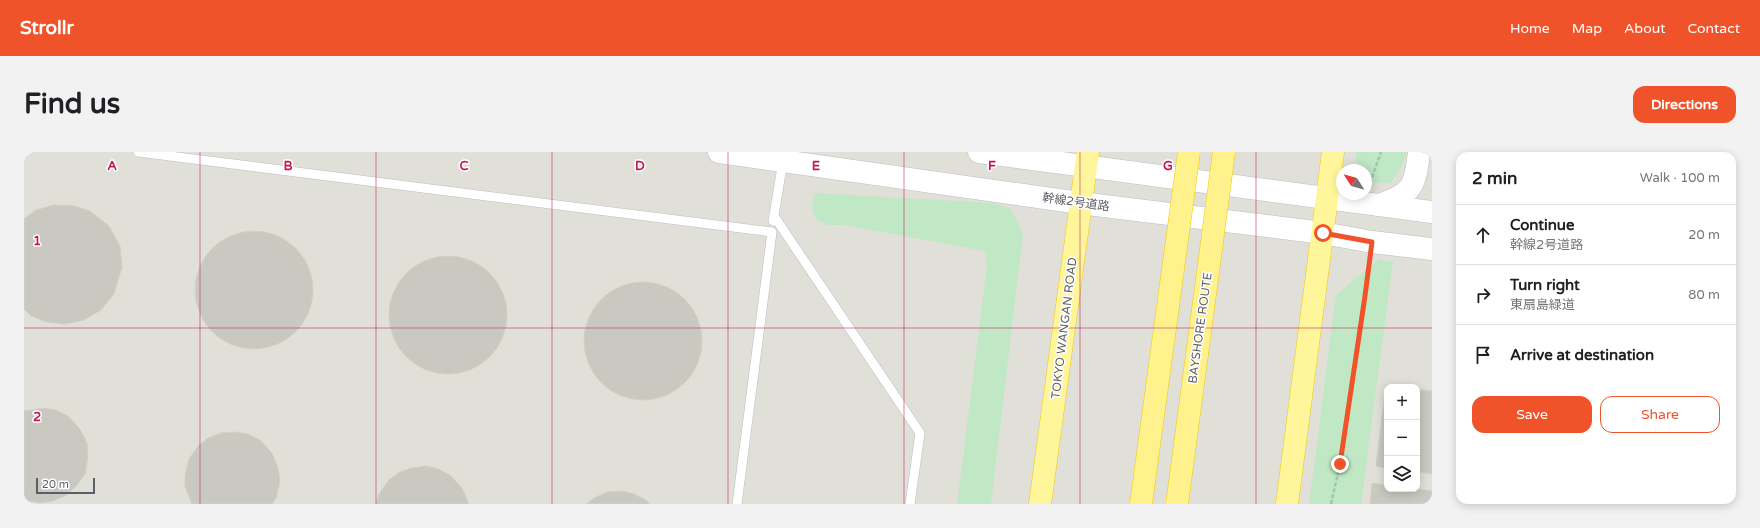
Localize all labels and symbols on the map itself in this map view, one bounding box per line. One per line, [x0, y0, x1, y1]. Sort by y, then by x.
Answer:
text: A [107, 158, 117, 174]
text: B [283, 158, 293, 174]
text: C [459, 158, 469, 174]
text: D [635, 158, 645, 174]
text: E [812, 158, 820, 174]
text: F [988, 158, 996, 174]
text: G [1163, 158, 1173, 174]
north arrow [1336, 164, 1372, 200]
street label: 幹線2号道路 [1042, 190, 1110, 214]
route start [1314, 224, 1332, 242]
text: 1 [33, 233, 41, 249]
street label: TOKYO WANGAN ROAD [1048, 256, 1080, 400]
street label: BAYSHORE ROUTE [1185, 271, 1215, 384]
text: 2 [33, 409, 41, 425]
route end [1331, 455, 1349, 473]
scale bar [36, 476, 95, 495]

